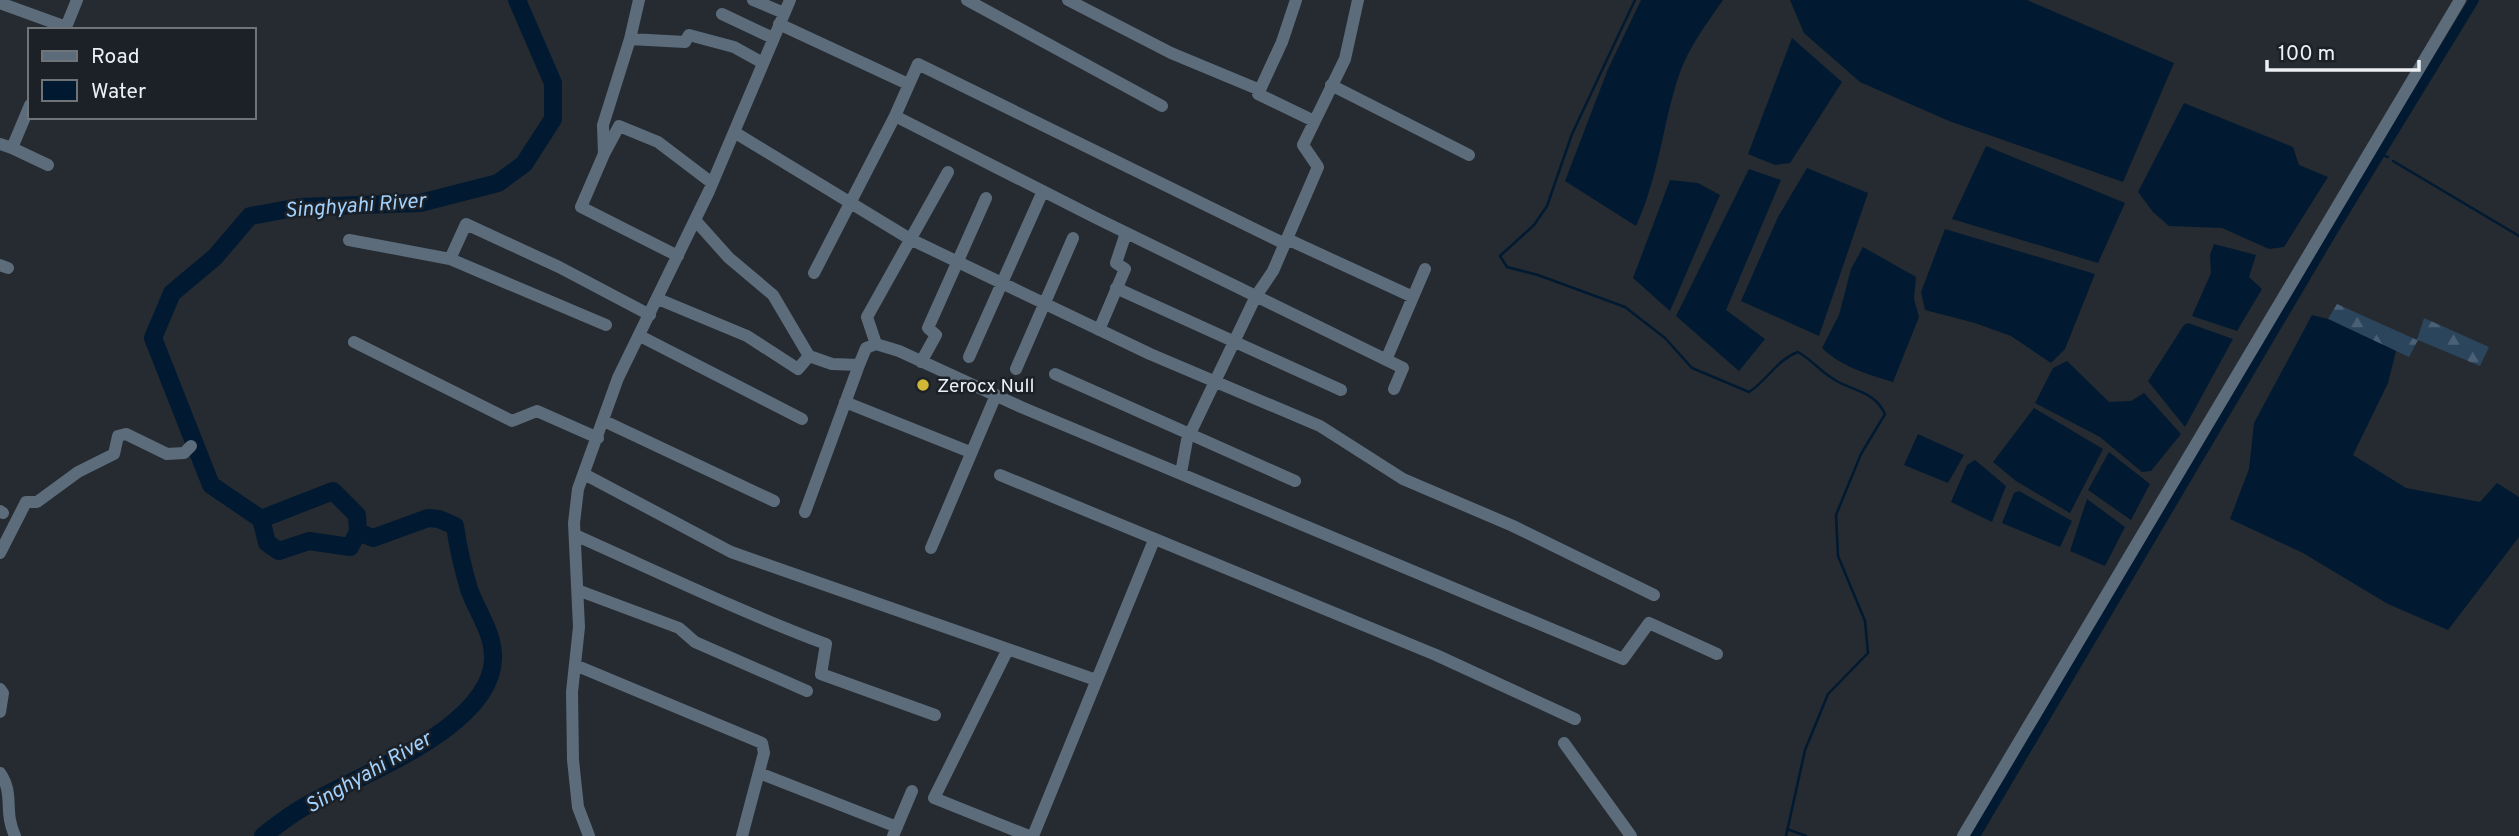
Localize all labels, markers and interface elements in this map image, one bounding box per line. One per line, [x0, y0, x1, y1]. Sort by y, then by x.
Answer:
legend [28, 28, 256, 119]
scale bar [2267, 28, 2419, 72]
text: 100 m [2278, 41, 2335, 68]
text: Road [91, 44, 140, 71]
text: Water [91, 79, 146, 106]
water label: Singhyahi River [284, 188, 429, 225]
place label: Zerocx Null [937, 375, 1035, 399]
marker: Zerocx Null [915, 377, 931, 393]
water label: Singhyahi River [301, 725, 438, 820]

